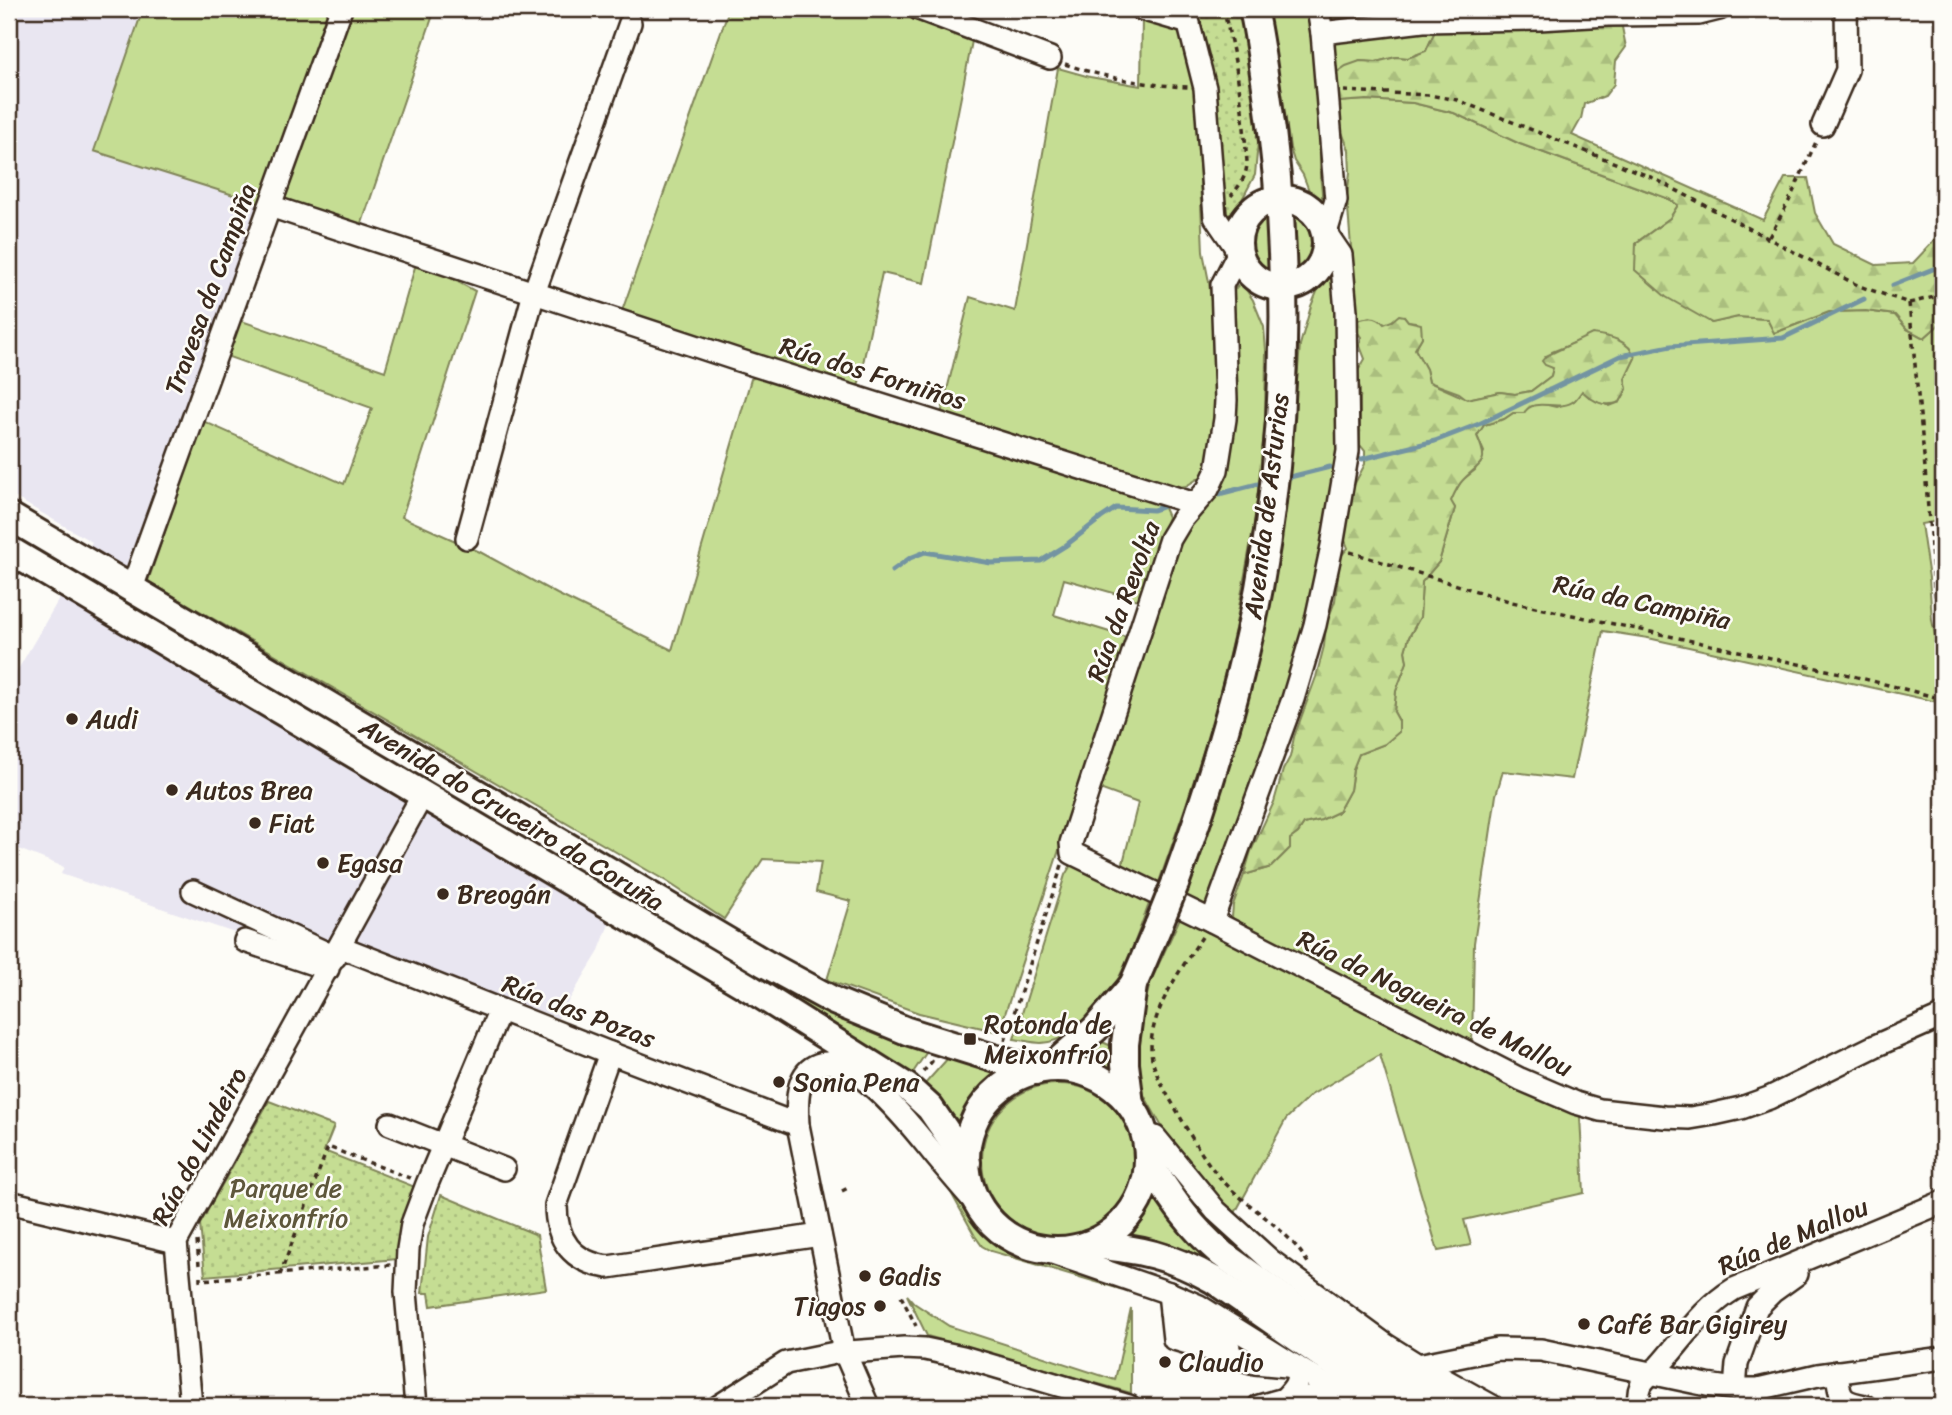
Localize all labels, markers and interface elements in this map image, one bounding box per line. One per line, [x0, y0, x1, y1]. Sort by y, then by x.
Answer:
street label: Travesa da Campiña [150, 177, 270, 401]
street label: Rúa dos Forniños [774, 323, 972, 423]
street label: Avenida de Asturias [1229, 390, 1303, 623]
street label: Rúa da Revolta [1073, 513, 1174, 688]
street label: Rúa da Campiña [1549, 561, 1736, 643]
place label: Audi [85, 696, 139, 742]
street label: Avenida do Cruceiro da Coruña [349, 704, 674, 924]
marker: Audi [64, 711, 80, 727]
place label: Autos Brea [185, 767, 313, 813]
marker: Autos Brea [164, 782, 180, 798]
place label: Fiat [269, 800, 315, 846]
marker: Fiat [247, 815, 263, 831]
place label: Egasa [337, 840, 404, 886]
marker: Egasa [315, 855, 331, 871]
place label: Breogán [457, 871, 551, 917]
marker: Breogán [435, 886, 451, 902]
street label: Rúa da Nogueira de Mallou [1289, 916, 1581, 1090]
street label: Rúa das Pozas [496, 961, 663, 1062]
place label: Rotonda de Meixonfrío [984, 1001, 1112, 1077]
marker: Rotonda de Meixonfrío [962, 1031, 978, 1047]
street label: Rúa do Lindeiro [138, 1058, 260, 1234]
place label: Sonia Pena [793, 1059, 920, 1105]
marker: Sonia Pena [771, 1074, 787, 1090]
park label: Parque de Meixonfrío [224, 1165, 348, 1241]
street label: Rúa de Mallou [1711, 1184, 1875, 1288]
place label: Gadis [879, 1253, 941, 1299]
marker: Gadis [857, 1268, 873, 1284]
place label: Tiagos [793, 1283, 866, 1329]
marker: Tiagos [872, 1298, 888, 1314]
place label: Café Bar Gigirey [1598, 1301, 1788, 1347]
marker: Café Bar Gigirey [1576, 1316, 1592, 1332]
place label: Claudio [1179, 1339, 1264, 1385]
marker: Claudio [1157, 1354, 1173, 1370]

